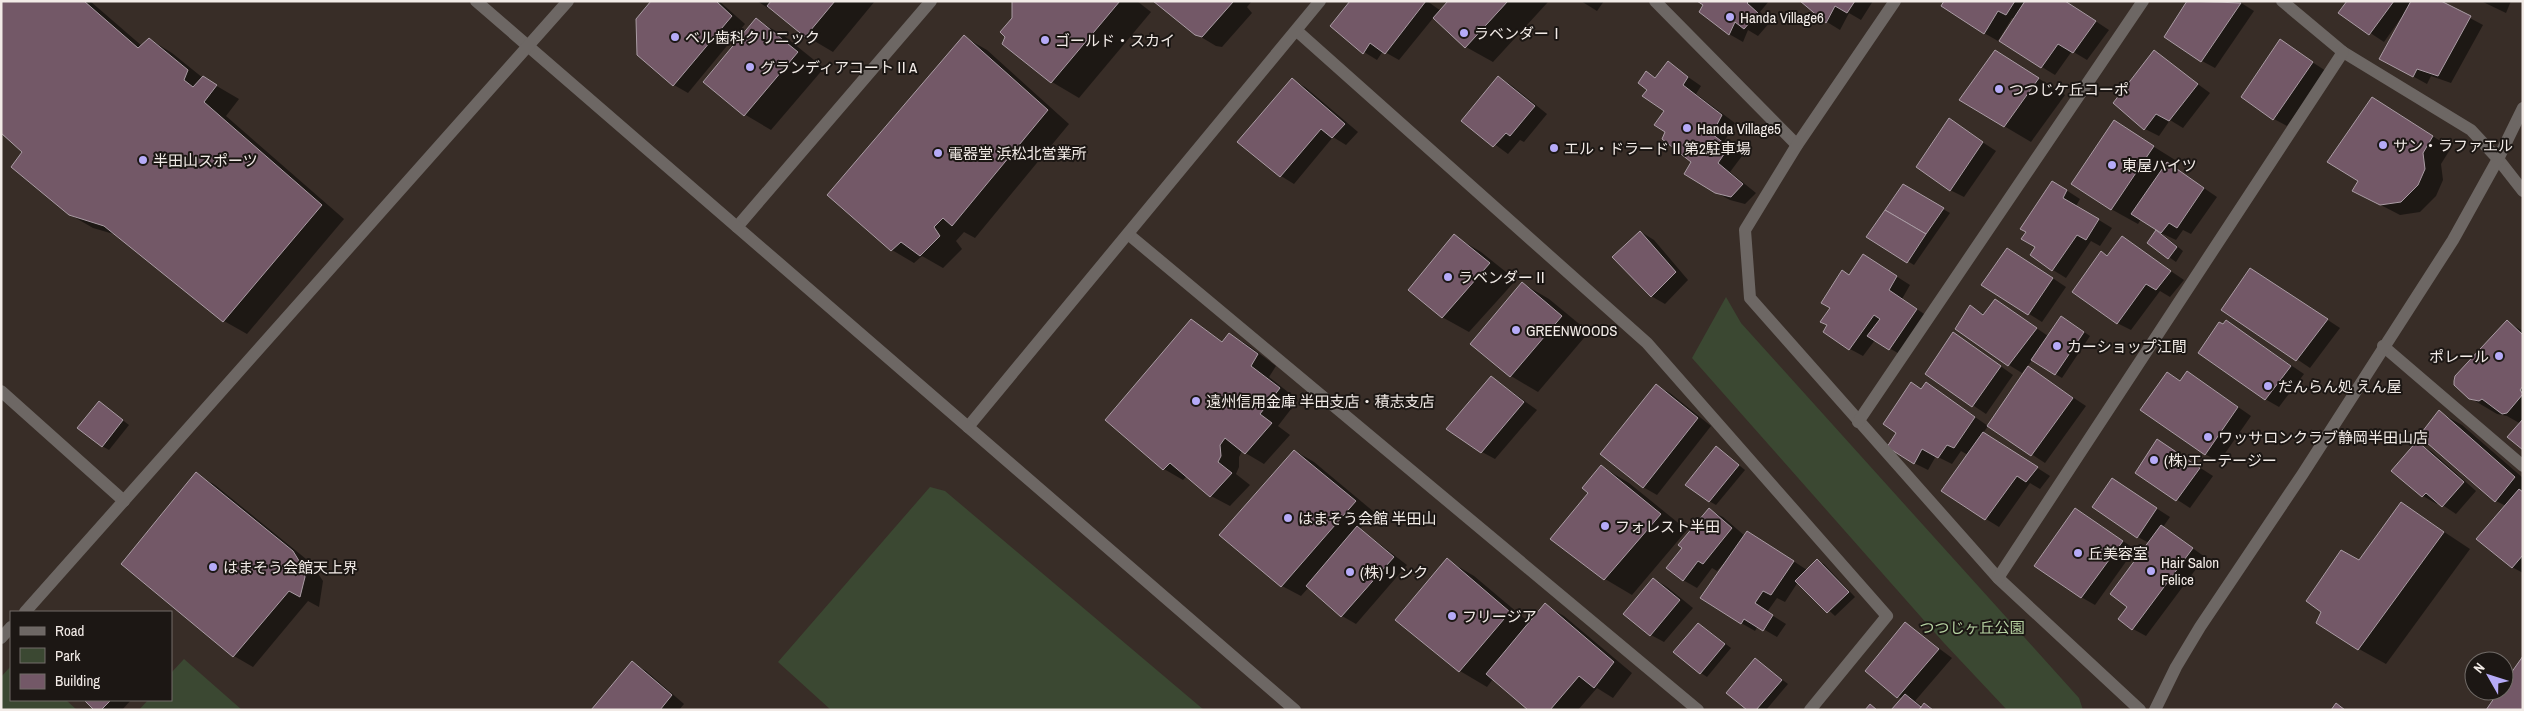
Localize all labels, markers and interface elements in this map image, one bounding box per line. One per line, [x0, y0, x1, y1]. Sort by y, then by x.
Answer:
place label: Handa Village6 [1740, 7, 1824, 28]
marker: Handa Village6 [1724, 11, 1736, 23]
place label: ラベンダーⅠ [1474, 23, 1564, 44]
place label: ベル歯科クリニック [685, 27, 820, 48]
marker: ラベンダーⅠ [1458, 27, 1470, 39]
place label: ゴールド・スカイ [1055, 30, 1175, 51]
marker: ベル歯科クリニック [669, 31, 681, 43]
marker: ゴールド・スカイ [1039, 34, 1051, 46]
place label: グランディアコートⅡA [760, 57, 918, 78]
marker: グランディアコートⅡA [744, 61, 756, 73]
place label: つつじケ丘コーポ [2009, 79, 2129, 100]
marker: つつじケ丘コーポ [1993, 83, 2005, 95]
place label: Handa Village5 [1697, 118, 1781, 139]
marker: Handa Village5 [1681, 122, 1693, 134]
place label: サン・ラファエル [2393, 135, 2513, 156]
place label: エル・ドラードⅡ第2駐車場 [1564, 138, 1751, 159]
marker: サン・ラファエル [2377, 139, 2389, 151]
marker: エル・ドラードⅡ第2駐車場 [1548, 142, 1560, 154]
place label: 電器堂 浜松北営業所 [948, 143, 1086, 164]
marker: 電器堂 浜松北営業所 [932, 147, 944, 159]
place label: 半田山スポーツ [153, 150, 258, 171]
marker: 半田山スポーツ [137, 154, 149, 166]
place label: 東屋ハイツ [2122, 155, 2197, 176]
marker: 東屋ハイツ [2106, 159, 2118, 171]
place label: ラベンダーⅡ [1458, 267, 1548, 288]
marker: ラベンダーⅡ [1442, 271, 1454, 283]
place label: GREENWOODS [1526, 320, 1618, 341]
marker: GREENWOODS [1510, 324, 1522, 336]
place label: カーショップ江間 [2067, 336, 2187, 357]
marker: カーショップ江間 [2051, 340, 2063, 352]
place label: ポレール [2429, 346, 2489, 367]
marker: ポレール [2493, 350, 2505, 362]
place label: だんらん処 えん屋 [2278, 376, 2401, 397]
marker: だんらん処 えん屋 [2262, 380, 2274, 392]
place label: 遠州信用金庫 半田支店・積志支店 [1206, 391, 1434, 412]
marker: 遠州信用金庫 半田支店・積志支店 [1190, 395, 1202, 407]
place label: ワッサロンクラブ静岡半田山店 [2218, 427, 2428, 448]
marker: ワッサロンクラブ静岡半田山店 [2202, 431, 2214, 443]
place label: (株)エーテージー [2164, 450, 2277, 471]
marker: (株)エーテージー [2148, 454, 2160, 466]
place label: はまそう会館 半田山 [1298, 508, 1436, 529]
marker: はまそう会館 半田山 [1282, 512, 1294, 524]
place label: フォレスト半田 [1615, 516, 1720, 537]
marker: フォレスト半田 [1599, 520, 1611, 532]
place label: 丘美容室 [2088, 543, 2148, 564]
marker: 丘美容室 [2072, 547, 2084, 559]
place label: Hair Salon Felice [2161, 552, 2219, 590]
place label: はまそう会館天上界 [223, 557, 358, 578]
marker: はまそう会館天上界 [207, 561, 219, 573]
place label: (株)リンク [1360, 562, 1428, 583]
marker: Hair Salon Felice [2145, 565, 2157, 577]
marker: (株)リンク [1344, 566, 1356, 578]
place label: フリージア [1462, 606, 1537, 627]
marker: フリージア [1446, 610, 1458, 622]
legend [10, 611, 172, 701]
park label: つつじヶ丘公園 [1919, 617, 2025, 638]
text: Road [55, 620, 84, 641]
text: Park [55, 645, 81, 666]
north arrow [2464, 651, 2514, 701]
text: N [2469, 659, 2489, 677]
text: Building [55, 670, 100, 691]

